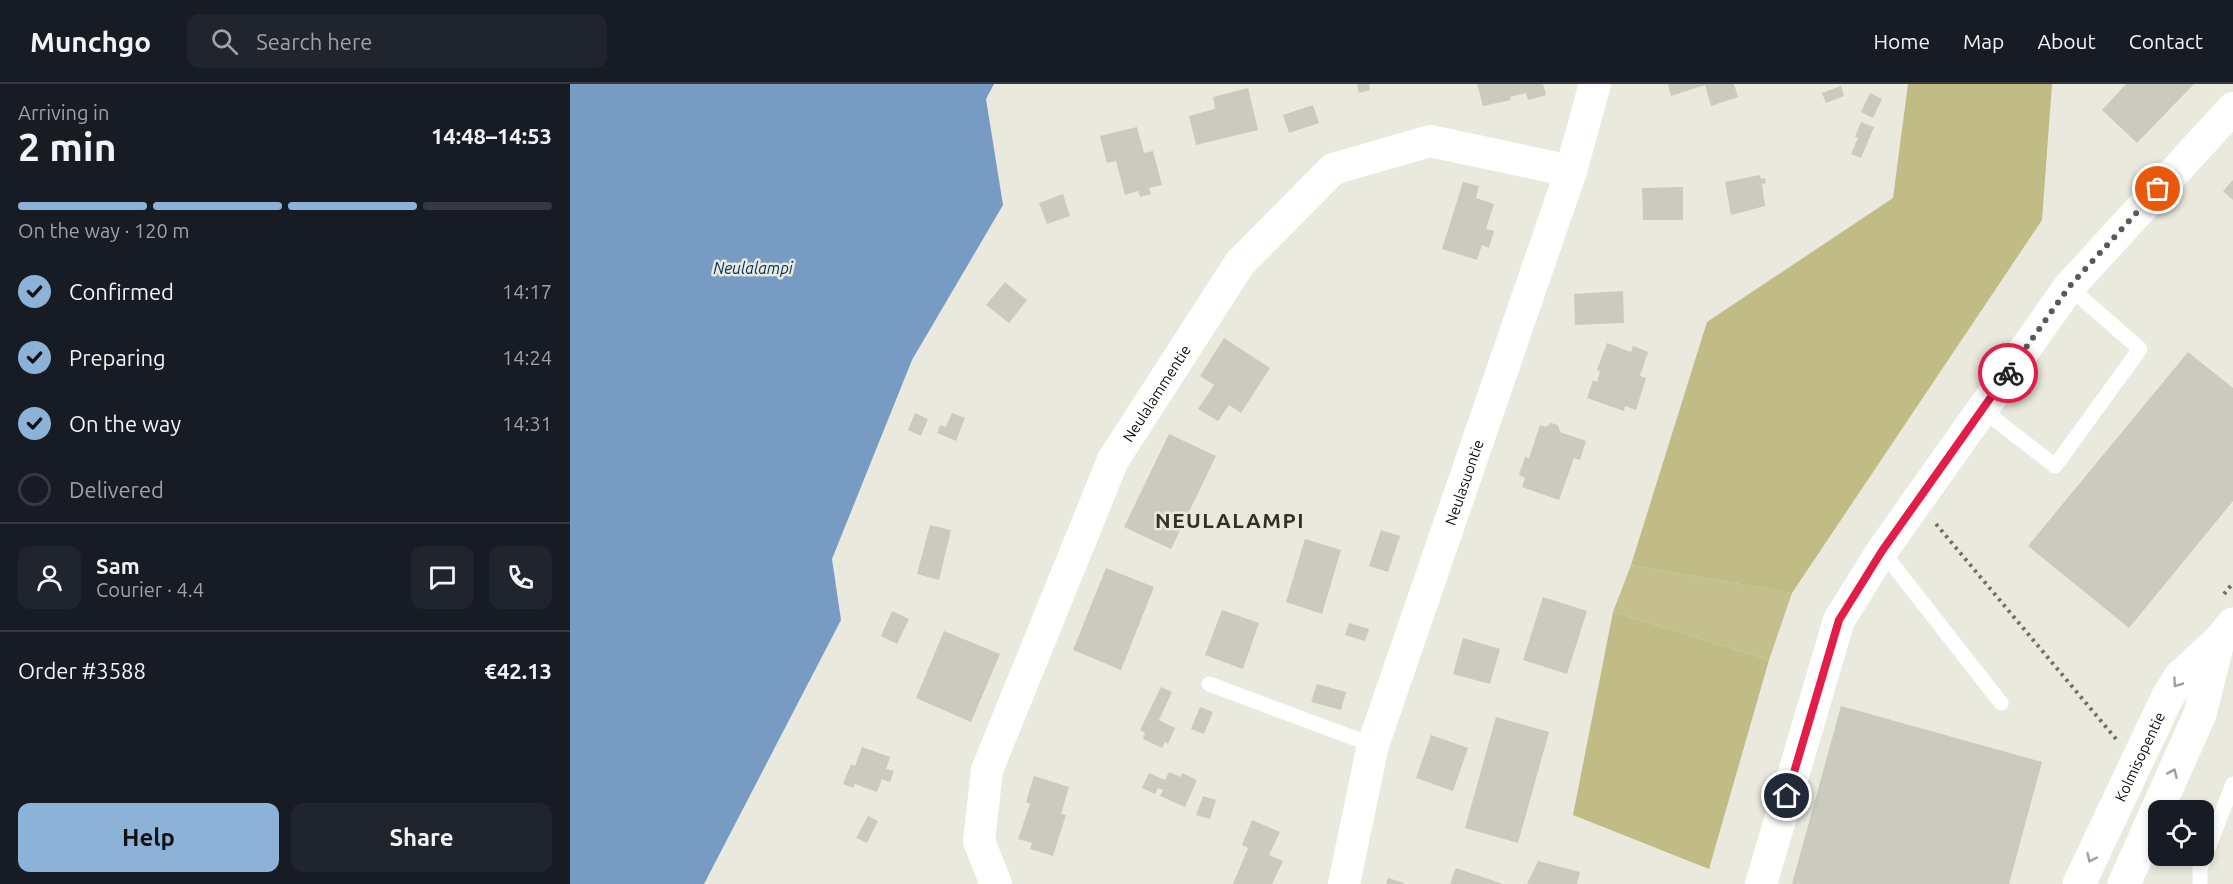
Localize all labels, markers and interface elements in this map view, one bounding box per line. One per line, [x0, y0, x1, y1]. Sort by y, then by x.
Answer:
search box [187, 14, 607, 68]
icon: search [208, 25, 241, 58]
text: Munchgo [30, 26, 151, 57]
text: Search here [256, 29, 372, 54]
text: Home [1873, 29, 1930, 53]
text: Map [1963, 29, 2004, 53]
text: About [2037, 29, 2096, 53]
text: Contact [2129, 29, 2203, 53]
text: Arriving in [18, 101, 109, 124]
text: 14:48–14:53 [431, 123, 552, 148]
text: 2 min [18, 125, 117, 168]
pin [2132, 163, 2183, 214]
icon: bag [2141, 172, 2174, 205]
text: On the way · 120 m [18, 219, 190, 242]
water label: Neulalampi [713, 259, 794, 277]
icon: check [18, 275, 51, 308]
text: Confirmed [69, 279, 174, 304]
text: 14:17 [502, 280, 552, 303]
icon: check [18, 341, 51, 374]
street label: Neulalammentie [1119, 342, 1194, 445]
courier [1978, 343, 2038, 403]
text: Preparing [69, 345, 166, 370]
text: 14:24 [502, 346, 552, 369]
icon: bike [1992, 357, 2025, 390]
icon: check [18, 407, 51, 440]
text: On the way [69, 411, 181, 436]
text: 14:31 [502, 412, 552, 435]
street label: Neulasuontie [1441, 437, 1486, 527]
text: Delivered [69, 477, 164, 502]
district label: NEULALAMPI [1155, 508, 1305, 532]
button: person [18, 546, 81, 609]
button: chat [411, 546, 474, 609]
button: phone [489, 546, 552, 609]
text: Sam [96, 553, 140, 578]
text: Courier · 4.4 [96, 578, 204, 601]
text: Order #3588 [18, 658, 146, 683]
text: €42.13 [485, 658, 552, 683]
one-way arrow [2173, 676, 2184, 687]
street label: Kolmisopentie [2111, 709, 2168, 804]
one-way arrow [2165, 768, 2177, 779]
pin [1761, 770, 1812, 821]
icon: home [1770, 779, 1803, 812]
map controls [2148, 800, 2214, 866]
button: locate [2148, 800, 2214, 866]
button: Help [18, 803, 279, 872]
button: Share [291, 803, 552, 872]
one-way arrow [2087, 851, 2099, 862]

